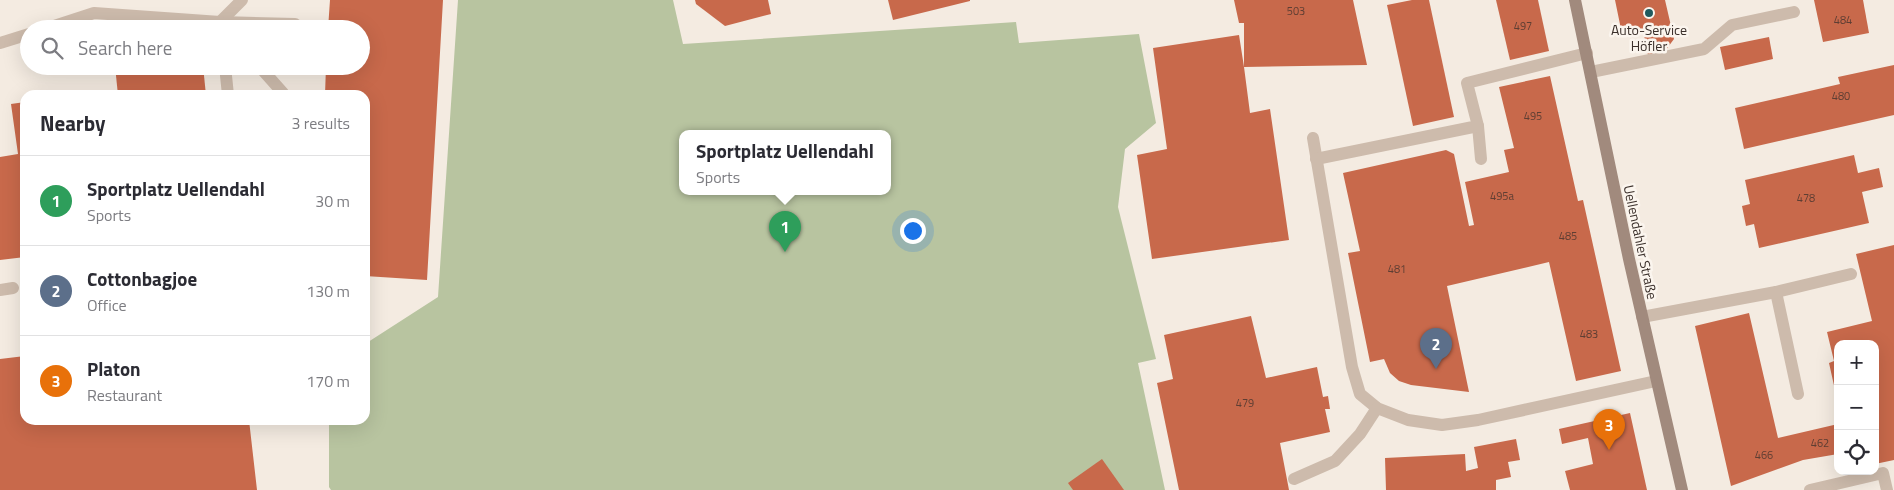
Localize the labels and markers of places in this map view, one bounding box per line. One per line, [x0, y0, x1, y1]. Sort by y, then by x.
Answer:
marker: Auto-Service Höfler [1643, 7, 1655, 19]
place label: Auto-Service Höfler [1611, 19, 1687, 56]
pin: 1 [769, 211, 801, 252]
pin: 2 [1420, 328, 1452, 369]
pin: 3 [1593, 409, 1625, 450]

